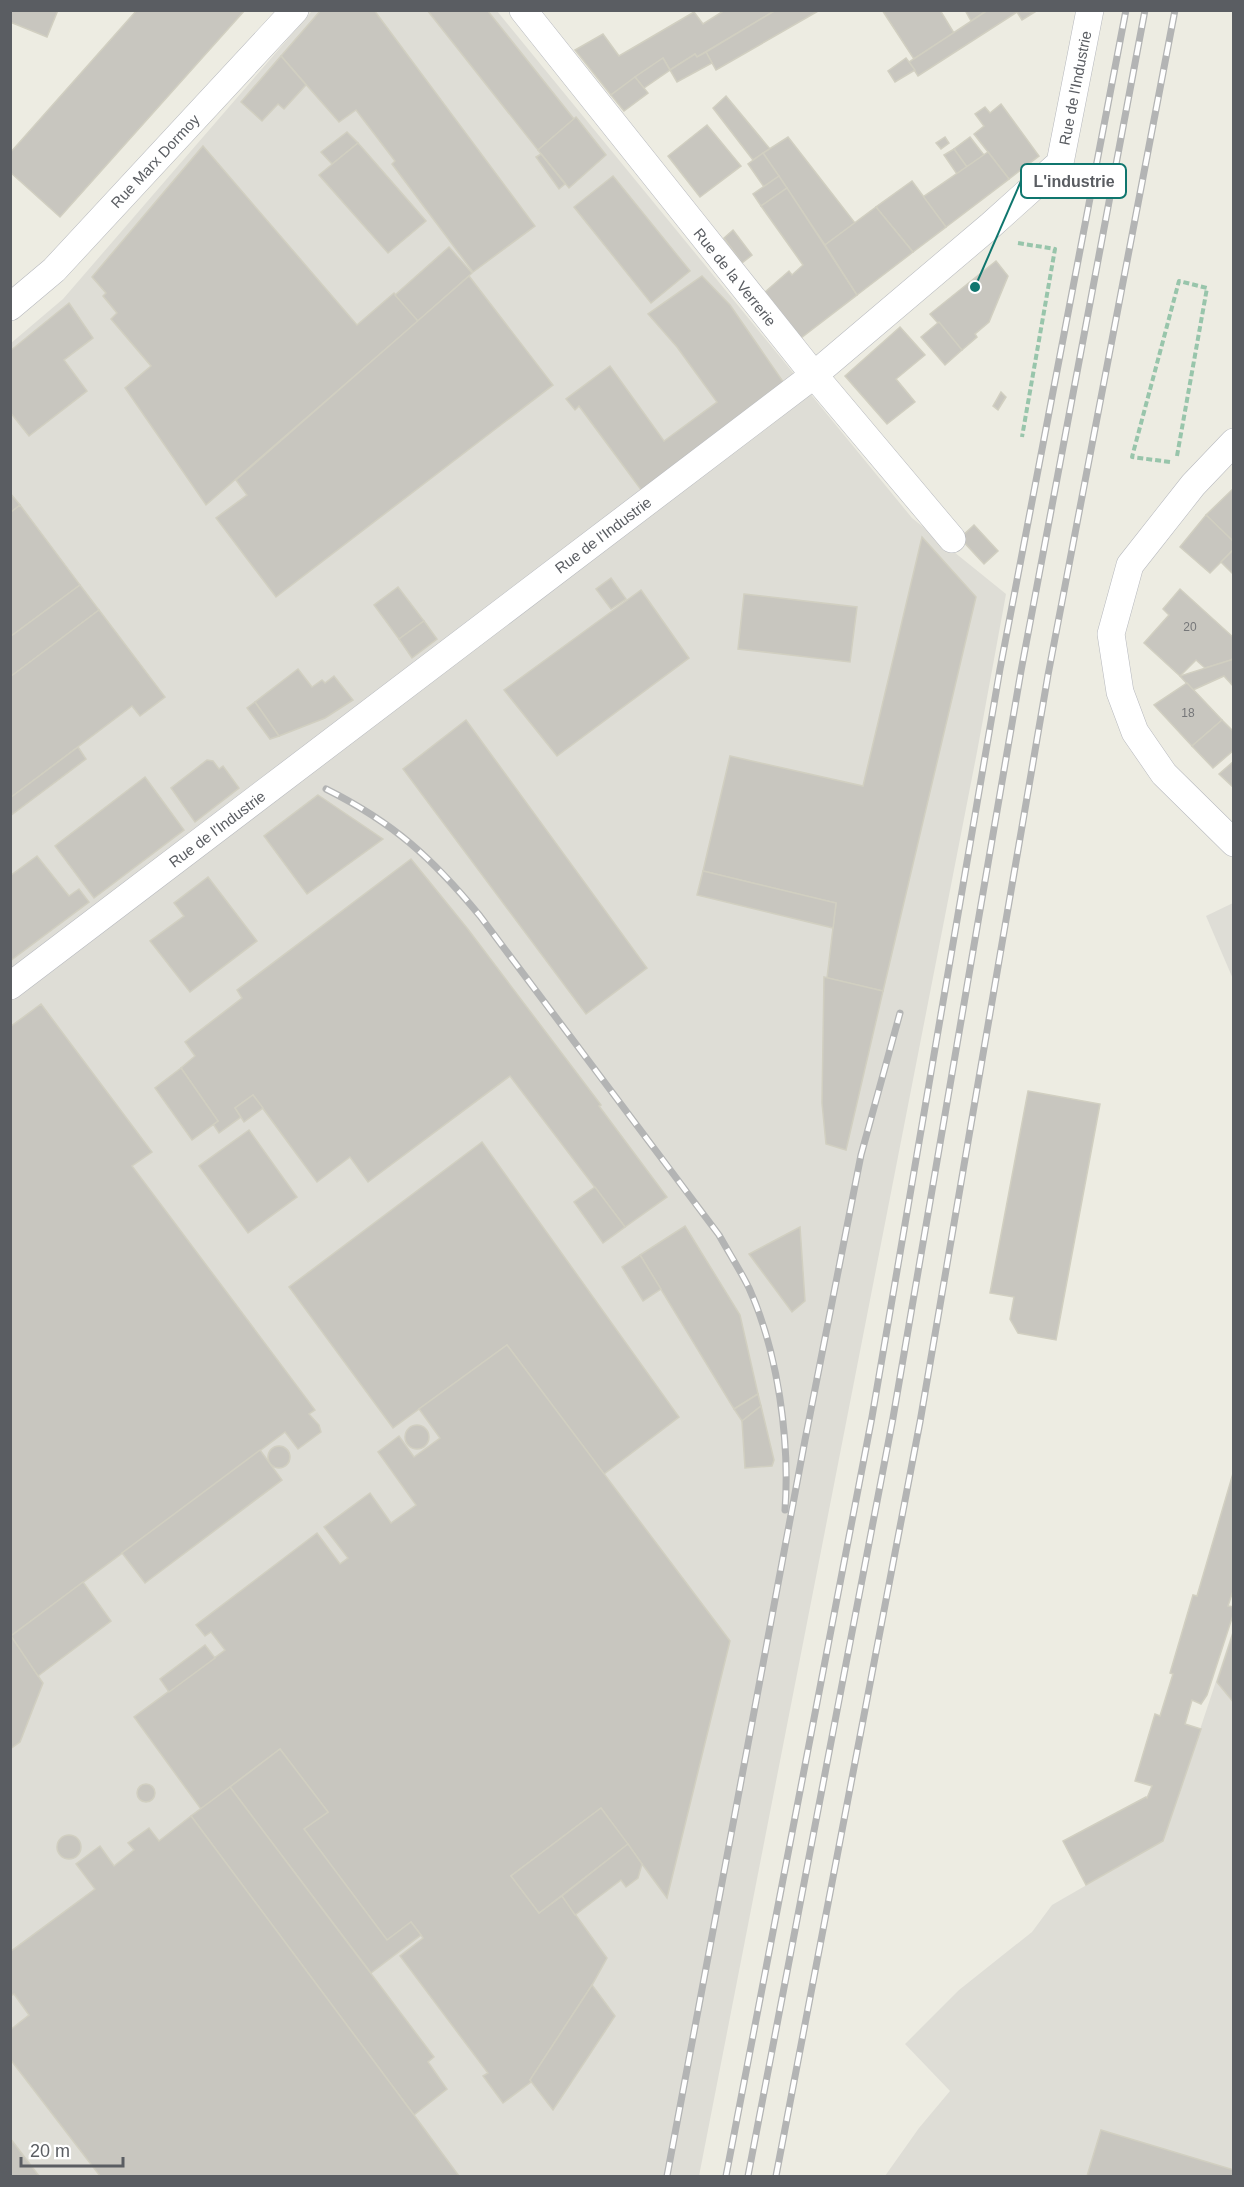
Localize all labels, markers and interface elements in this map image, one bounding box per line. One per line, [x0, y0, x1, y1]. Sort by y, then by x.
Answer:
street label: Rue de l'Industrie [1056, 29, 1094, 147]
street label: Rue Marx Dormoy [107, 110, 203, 211]
callout: L'industrie [1021, 164, 1126, 198]
text: L'industrie [1033, 173, 1115, 190]
street label: Rue de la Verrerie [690, 225, 780, 329]
street label: Rue de l'Industrie [551, 493, 655, 577]
house number: 20 [1183, 620, 1197, 634]
house number: 18 [1181, 706, 1195, 720]
street label: Rue de l'Industrie [165, 787, 269, 871]
scale bar [21, 2130, 123, 2168]
text: 20 m [30, 2141, 70, 2161]

